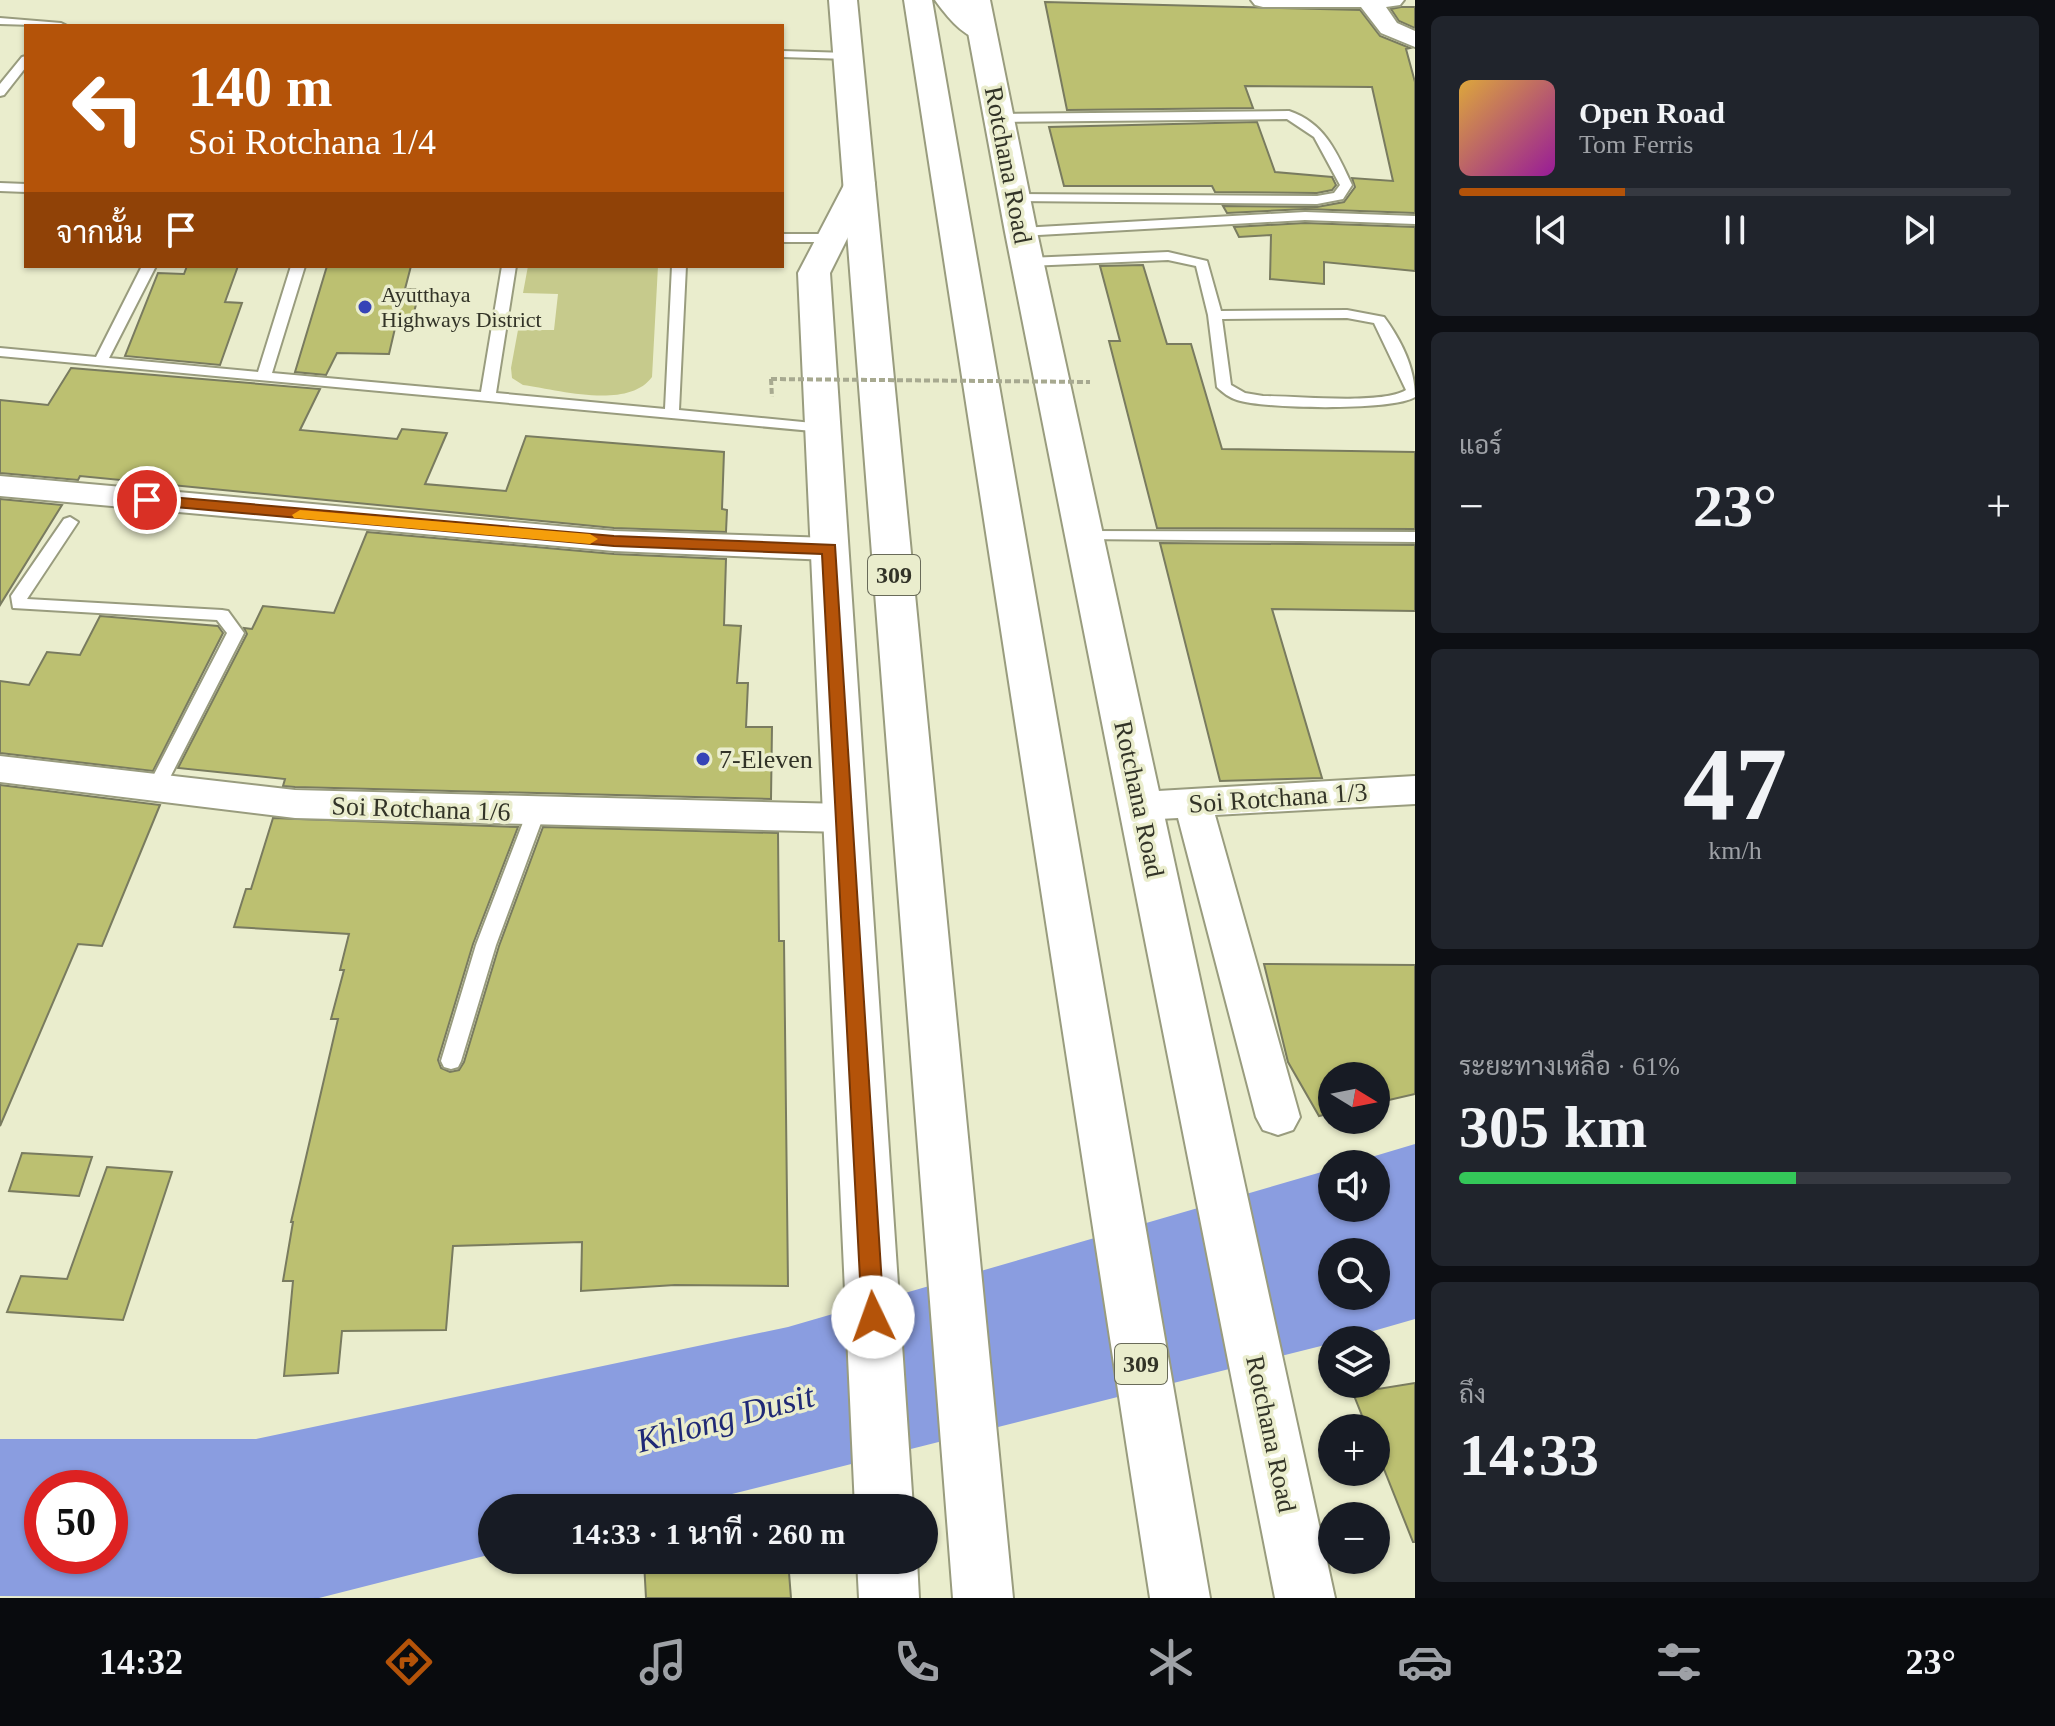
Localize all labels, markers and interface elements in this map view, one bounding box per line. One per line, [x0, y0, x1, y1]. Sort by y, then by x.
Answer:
icon: left [56, 56, 160, 160]
text: 140 m [188, 56, 333, 118]
street label: Rotchana Road [979, 84, 1037, 246]
text: Open Road [1579, 96, 1725, 129]
text: Soi Rotchana 1/4 [188, 122, 436, 162]
text: Tom Ferris [1579, 130, 1693, 159]
icon: arrive [159, 208, 203, 252]
icon: previous [1529, 208, 1573, 252]
icon: pause [1713, 208, 1757, 252]
icon: next [1897, 208, 1941, 252]
text: จากนั้น [56, 216, 143, 249]
place label: Ayutthaya Highways District [381, 282, 542, 332]
marker: Ayutthaya Highways District [356, 298, 374, 316]
text: แอร์ [1459, 431, 1502, 460]
pin [113, 466, 181, 534]
text: 23° [1693, 473, 1777, 539]
icon: arrive [125, 478, 169, 522]
text: − [1459, 482, 1484, 531]
text: + [1986, 482, 2011, 531]
road number: 309 [868, 555, 920, 595]
street label: Rotchana Road [1108, 718, 1170, 880]
text: 47 [1683, 726, 1787, 841]
place label: 7-Eleven [719, 745, 813, 774]
marker: 7-Eleven [694, 750, 712, 768]
street label: Soi Rotchana 1/3 [1188, 777, 1368, 819]
street label: Soi Rotchana 1/6 [331, 791, 511, 827]
text: km/h [1708, 836, 1762, 865]
text: ระยะทางเหลือ · 61% [1459, 1052, 1680, 1081]
north arrow [1318, 1062, 1390, 1134]
map controls [1318, 1062, 1390, 1574]
text: 305 km [1459, 1094, 1647, 1160]
button: sound [1318, 1150, 1390, 1222]
button: search [1318, 1238, 1390, 1310]
position arrow [831, 1275, 915, 1359]
button: layers [1318, 1326, 1390, 1398]
road number: 309 [1115, 1344, 1167, 1384]
street label: Rotchana Road [1240, 1353, 1302, 1515]
water label: Khlong Dusit [631, 1376, 819, 1460]
text: ถึง [1459, 1380, 1486, 1409]
button: + [1318, 1414, 1390, 1486]
text: 14:33 [1459, 1422, 1599, 1488]
speed limit sign: 50 [24, 1470, 128, 1574]
button: − [1318, 1502, 1390, 1574]
text: 14:33 · 1 นาที · 260 m [571, 1517, 845, 1550]
icon: directions [381, 1634, 437, 1690]
icon: music [635, 1634, 691, 1690]
icon: phone [889, 1634, 945, 1690]
icon: climate [1143, 1634, 1199, 1690]
icon: car [1397, 1634, 1453, 1690]
icon: filters [1651, 1634, 1707, 1690]
text: 14:32 [99, 1642, 183, 1682]
text: 23° [1905, 1642, 1956, 1682]

